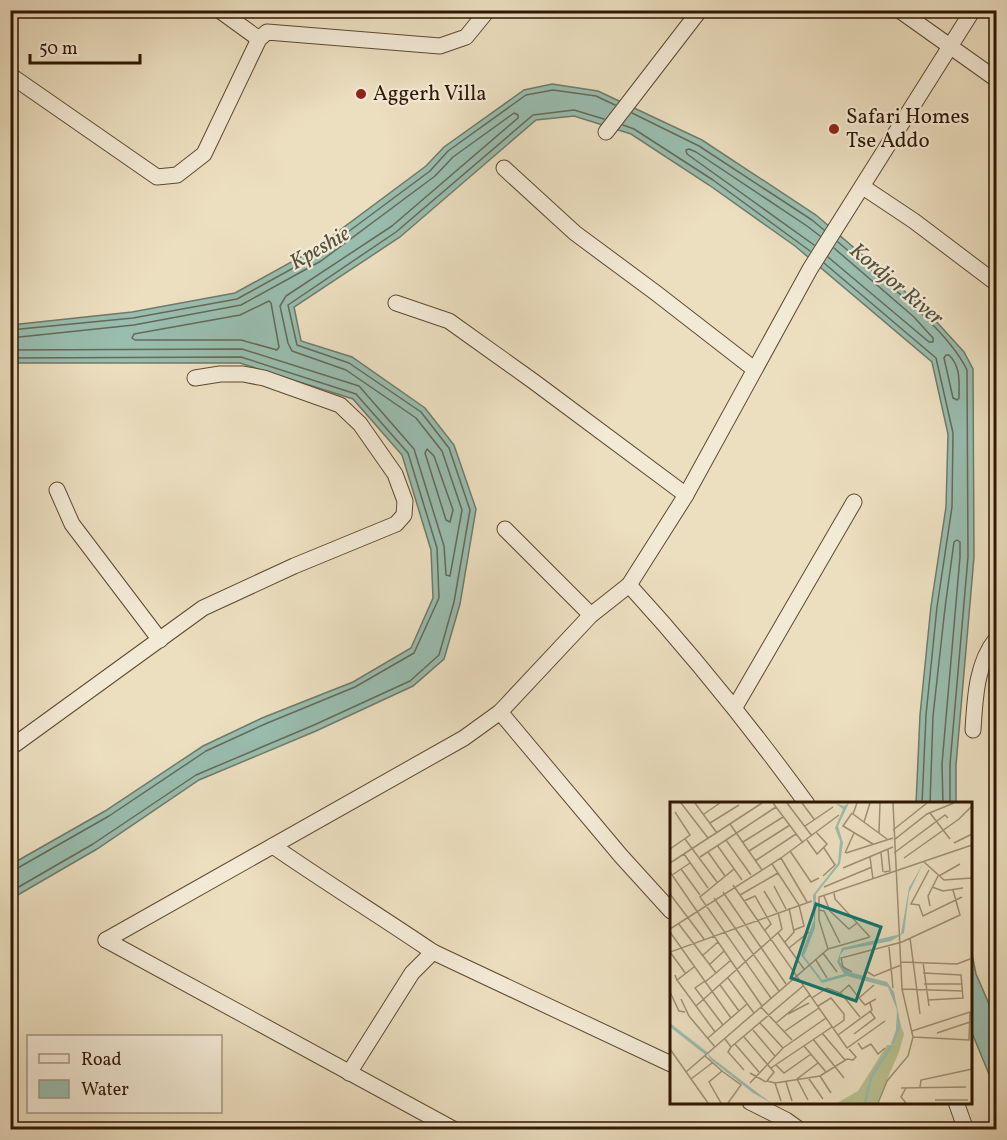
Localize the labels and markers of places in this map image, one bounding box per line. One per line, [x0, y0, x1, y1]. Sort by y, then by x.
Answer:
place label: Aggerh Villa [373, 80, 487, 109]
marker: Aggerh Villa [354, 87, 368, 101]
place label: Safari Homes Tse Addo [846, 103, 970, 156]
marker: Safari Homes Tse Addo [827, 122, 841, 136]

